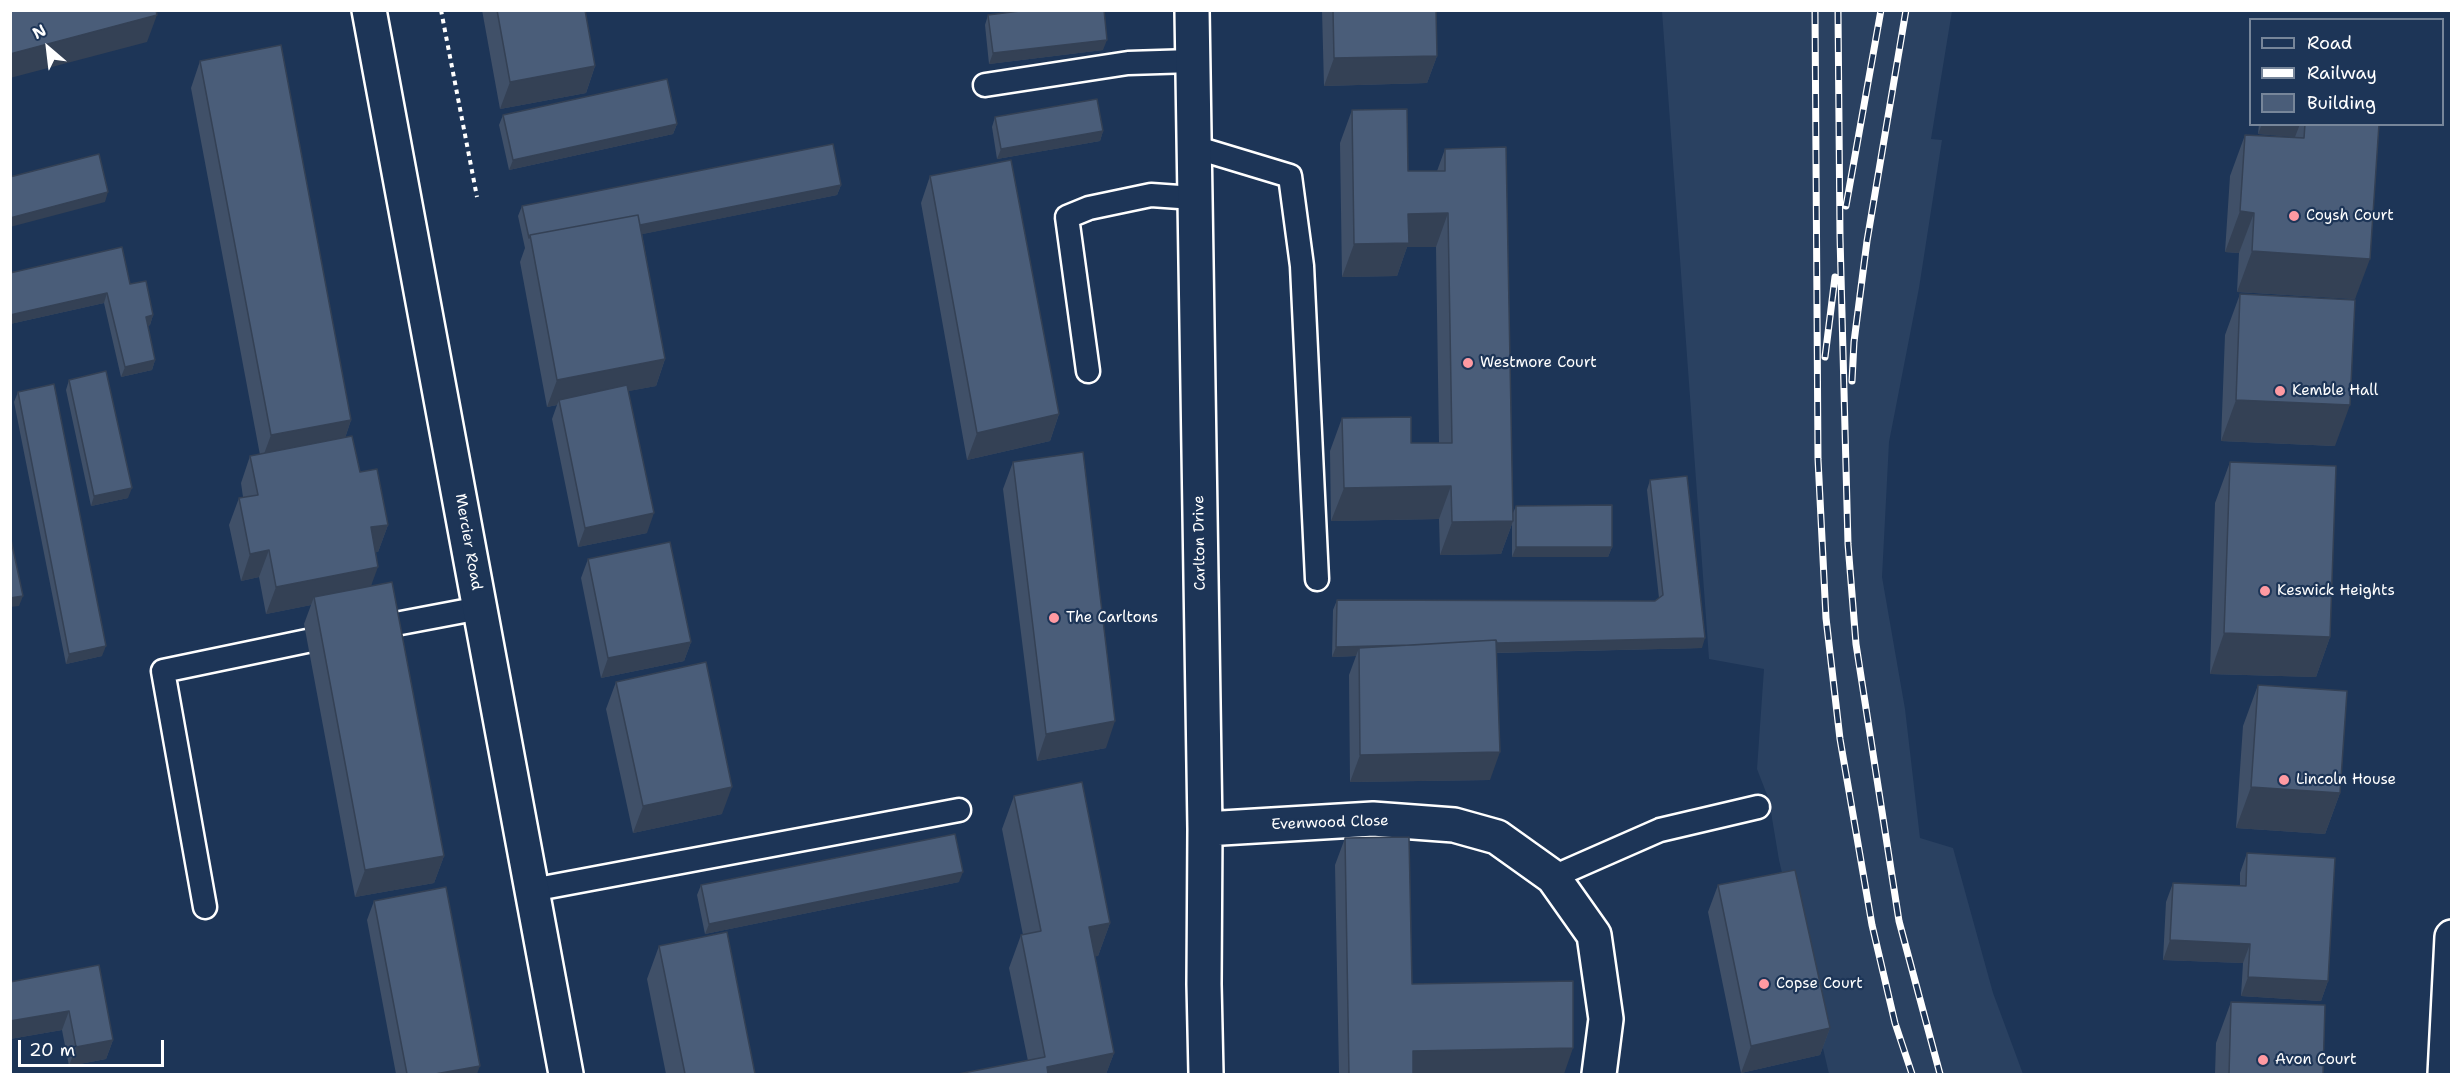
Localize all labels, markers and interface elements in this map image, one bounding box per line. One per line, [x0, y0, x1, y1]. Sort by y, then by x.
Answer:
north arrow [18, 18, 78, 78]
legend [2249, 18, 2444, 126]
text: N [29, 19, 50, 44]
text: Road [2307, 31, 2352, 55]
text: Railway [2307, 61, 2377, 85]
text: Building [2307, 91, 2376, 115]
place label: Coysh Court [2306, 207, 2394, 225]
marker: Coysh Court [2287, 209, 2301, 223]
place label: Westmore Court [1480, 354, 1597, 372]
marker: Westmore Court [1461, 356, 1475, 370]
place label: Kemble Hall [2292, 382, 2378, 400]
marker: Kemble Hall [2273, 384, 2287, 398]
street label: Mercier Road [451, 492, 485, 592]
street label: Carlton Drive [1190, 495, 1210, 591]
place label: Keswick Heights [2277, 582, 2395, 600]
marker: Keswick Heights [2258, 584, 2272, 598]
place label: The Carltons [1066, 609, 1158, 627]
marker: The Carltons [1047, 611, 1061, 625]
place label: Lincoln House [2296, 771, 2396, 789]
marker: Lincoln House [2277, 773, 2291, 787]
street label: Evenwood Close [1271, 812, 1389, 834]
place label: Copse Court [1776, 975, 1863, 993]
marker: Copse Court [1757, 977, 1771, 991]
scale bar [21, 1028, 166, 1066]
text: 20 m [29, 1038, 75, 1062]
place label: Avon Court [2275, 1051, 2357, 1069]
marker: Avon Court [2256, 1053, 2270, 1067]

